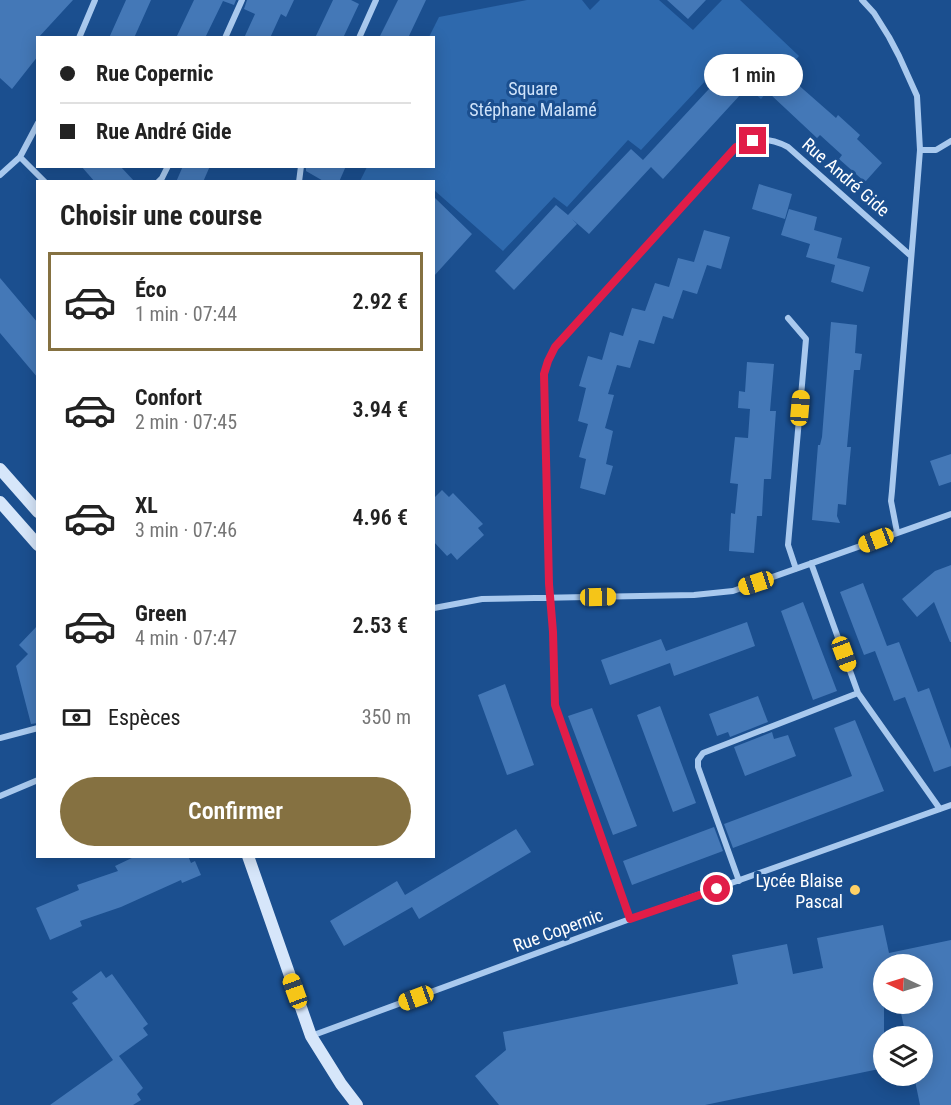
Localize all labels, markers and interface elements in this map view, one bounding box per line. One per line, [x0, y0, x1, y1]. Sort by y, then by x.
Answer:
callout: 1 min [704, 54, 802, 96]
text: Rue Copernic [96, 61, 213, 86]
text: 1 min [731, 63, 776, 87]
park label: Square Stéphane Malamé [469, 78, 597, 120]
text: Rue André Gide [96, 119, 231, 144]
route end [739, 127, 766, 154]
street label: Rue André Gide [798, 133, 894, 221]
text: Choisir une course [60, 200, 262, 232]
icon: car [63, 275, 117, 329]
text: Éco [135, 277, 167, 302]
text: 2.92 € [352, 289, 408, 314]
text: 1 min · 07:44 [135, 302, 237, 326]
icon: car [63, 383, 117, 437]
text: Confort [135, 385, 202, 410]
car [789, 389, 811, 427]
text: 3.94 € [352, 397, 408, 422]
text: 2 min · 07:45 [135, 410, 237, 434]
icon: car [63, 491, 117, 545]
text: XL [135, 493, 158, 518]
text: 4.96 € [352, 505, 408, 530]
text: 3 min · 07:46 [135, 518, 237, 542]
car [856, 525, 896, 555]
car [736, 569, 776, 597]
car [580, 588, 616, 606]
icon: car [63, 599, 117, 653]
text: Green [135, 601, 187, 626]
text: 2.53 € [352, 613, 408, 638]
text: 4 min · 07:47 [135, 626, 237, 650]
car [829, 634, 859, 674]
icon: cash [60, 701, 93, 734]
text: Espèces [108, 705, 181, 730]
text: 350 m [362, 705, 411, 729]
button: Confirmer [60, 777, 411, 846]
place label: Lycée Blaise Pascal [756, 870, 843, 912]
route start [703, 875, 730, 902]
marker: Lycée Blaise Pascal [848, 883, 862, 897]
street label: Rue Copernic [510, 904, 606, 956]
north arrow [873, 954, 933, 1014]
map controls [873, 954, 933, 1086]
car [280, 971, 310, 1011]
car [396, 983, 436, 1013]
button: layers [873, 1026, 933, 1086]

